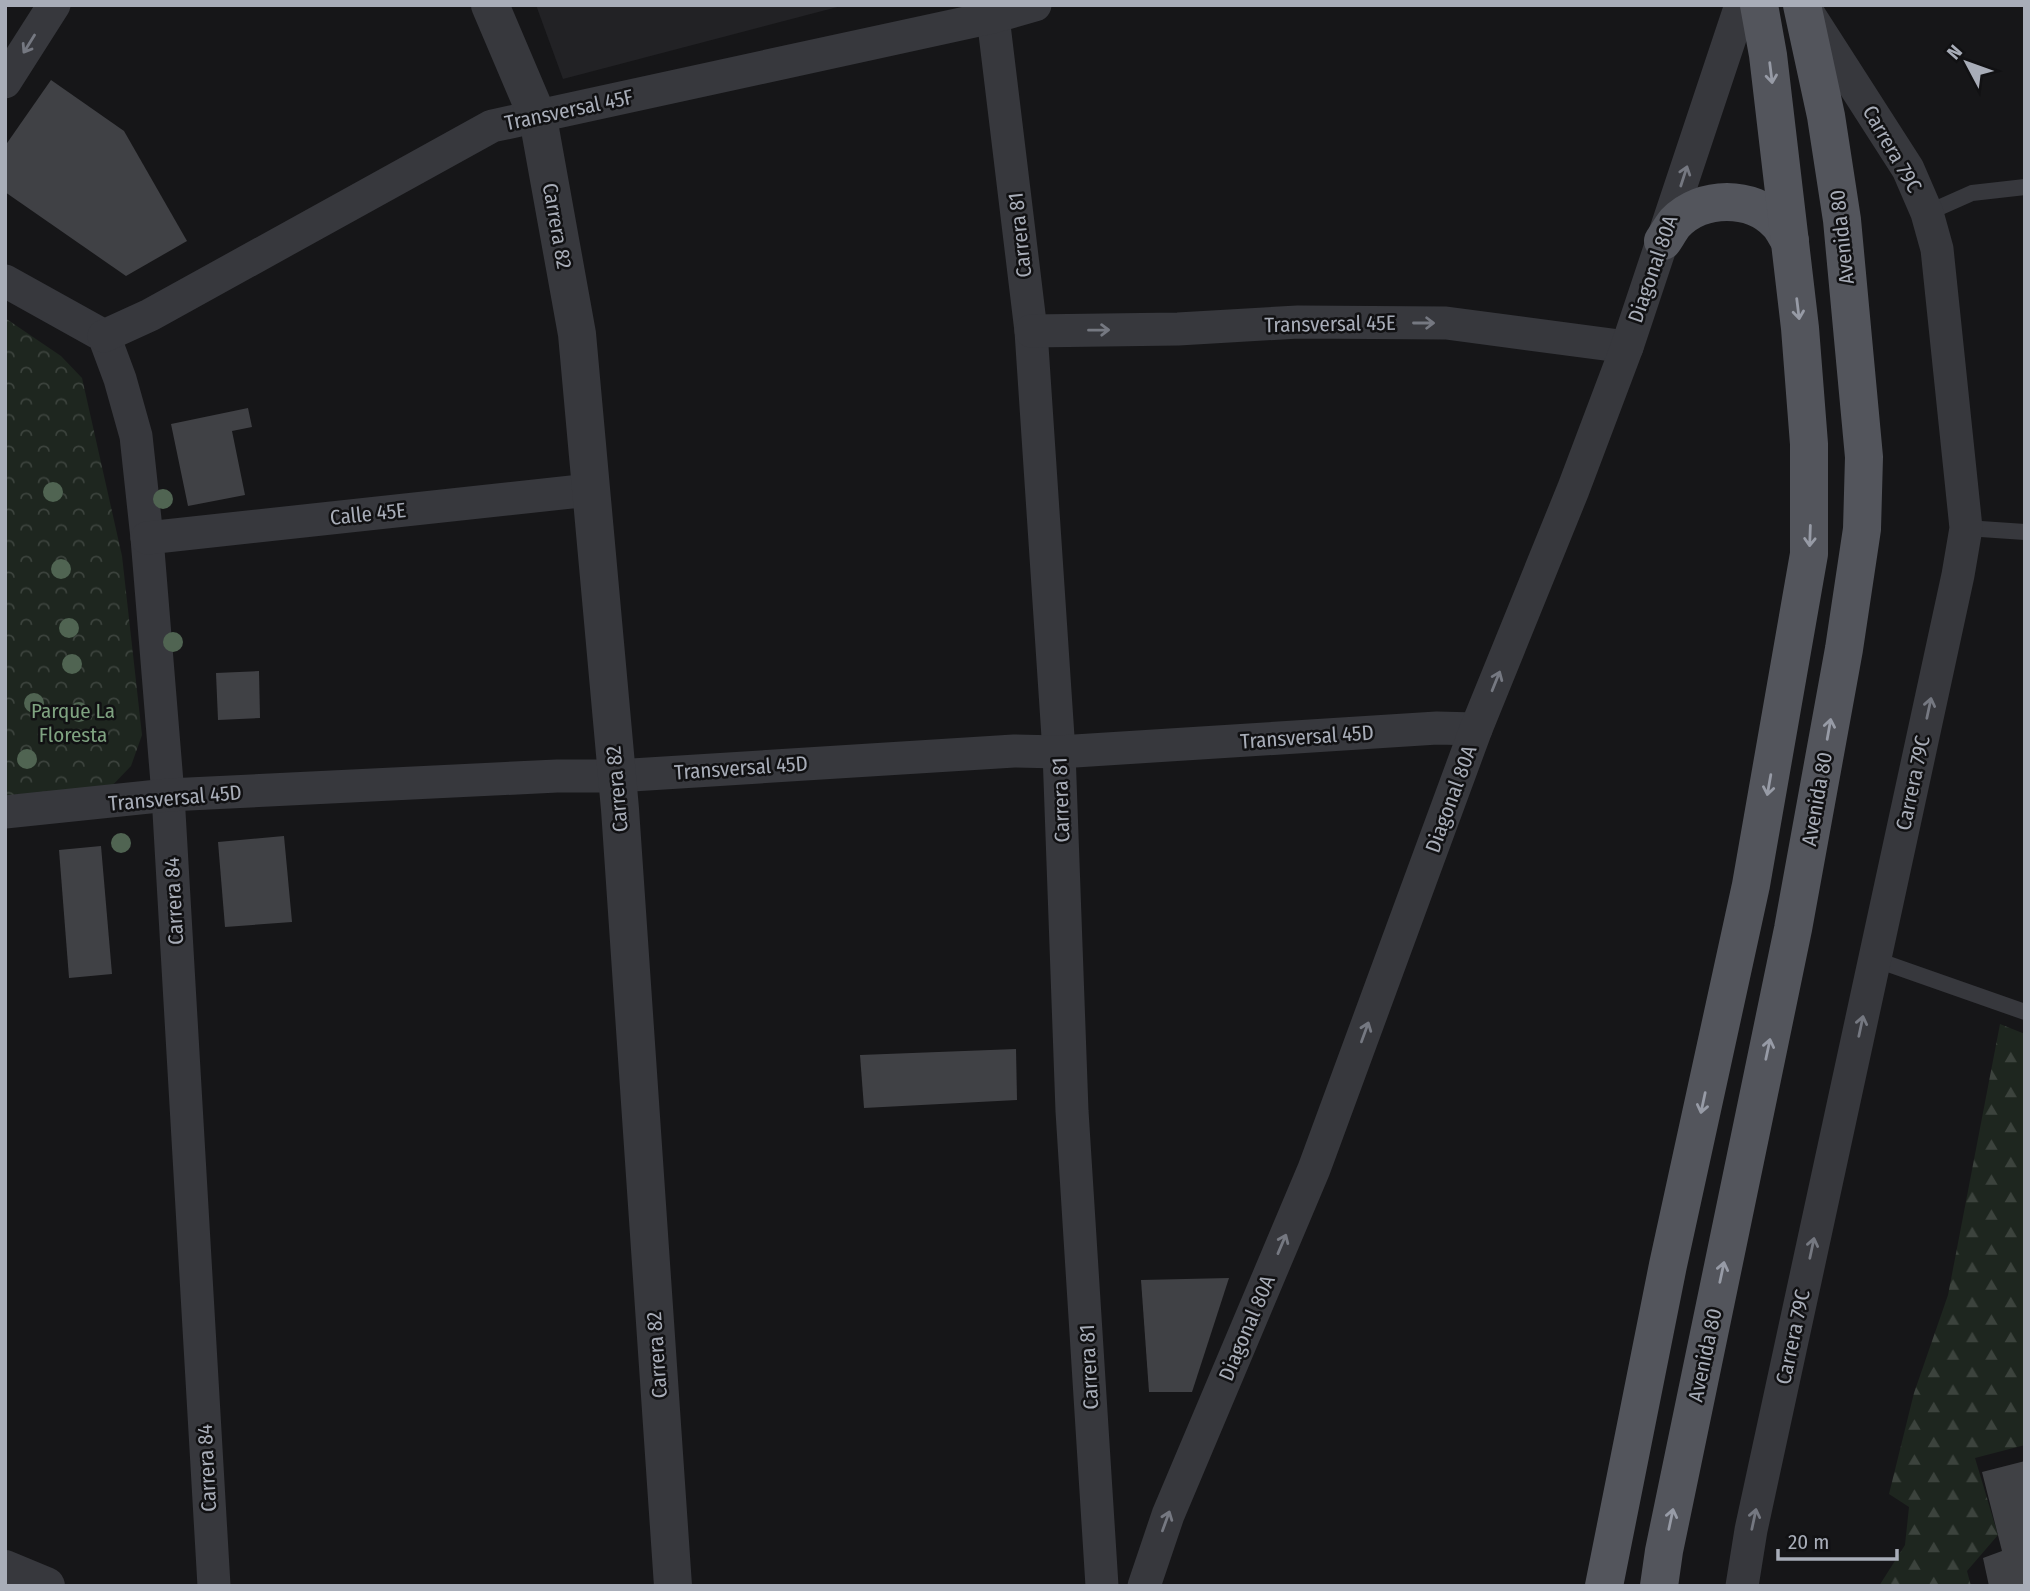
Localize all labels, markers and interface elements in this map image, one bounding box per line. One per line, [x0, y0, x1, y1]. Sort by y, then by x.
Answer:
north arrow [1932, 28, 2002, 98]
one-way arrow [22, 33, 36, 53]
text: N [1942, 40, 1967, 64]
one-way arrow [1764, 61, 1777, 83]
street label: Transversal 45F [502, 84, 636, 136]
street label: Carrera 79C [1857, 101, 1927, 197]
one-way arrow [1679, 165, 1692, 187]
street label: Carrera 82 [537, 181, 577, 271]
street label: Avenida 80 [1824, 188, 1860, 286]
street label: Carrera 81 [1003, 191, 1037, 279]
street label: Diagonal 80A [1622, 212, 1684, 326]
one-way arrow [1792, 297, 1805, 320]
street label: Transversal 45E [1264, 310, 1396, 338]
one-way arrow [1413, 316, 1436, 329]
one-way arrow [1087, 323, 1110, 337]
street label: Calle 45E [329, 497, 407, 531]
one-way arrow [1803, 524, 1816, 547]
one-way arrow [1490, 671, 1503, 692]
one-way arrow [1923, 697, 1936, 720]
park label: Parque La Floresta [31, 698, 115, 748]
one-way arrow [1823, 718, 1837, 741]
street label: Transversal 45D [1239, 719, 1375, 755]
street label: Carrera 79C [1890, 733, 1936, 833]
street label: Diagonal 80A [1420, 742, 1482, 856]
street label: Carrera 82 [600, 745, 634, 833]
street label: Transversal 45D [673, 750, 809, 786]
street label: Avenida 80 [1796, 750, 1838, 848]
street label: Carrera 81 [1047, 757, 1075, 843]
one-way arrow [1762, 773, 1775, 796]
street label: Transversal 45D [107, 779, 243, 817]
street label: Carrera 84 [159, 856, 189, 946]
one-way arrow [1854, 1015, 1868, 1038]
one-way arrow [1359, 1021, 1372, 1043]
one-way arrow [1761, 1038, 1775, 1061]
one-way arrow [1696, 1091, 1710, 1114]
one-way arrow [1277, 1233, 1290, 1255]
one-way arrow [1806, 1237, 1820, 1260]
one-way arrow [1715, 1261, 1729, 1284]
street label: Diagonal 80A [1213, 1271, 1281, 1385]
street label: Carrera 79C [1770, 1287, 1816, 1387]
street label: Avenida 80 [1682, 1306, 1728, 1404]
street label: Carrera 82 [641, 1311, 673, 1399]
street label: Carrera 81 [1074, 1324, 1104, 1410]
street label: Carrera 84 [192, 1423, 222, 1513]
one-way arrow [1664, 1508, 1678, 1531]
one-way arrow [1748, 1508, 1761, 1531]
one-way arrow [1161, 1511, 1173, 1533]
scale bar [1778, 1518, 1897, 1562]
text: 20 m [1788, 1529, 1829, 1555]

